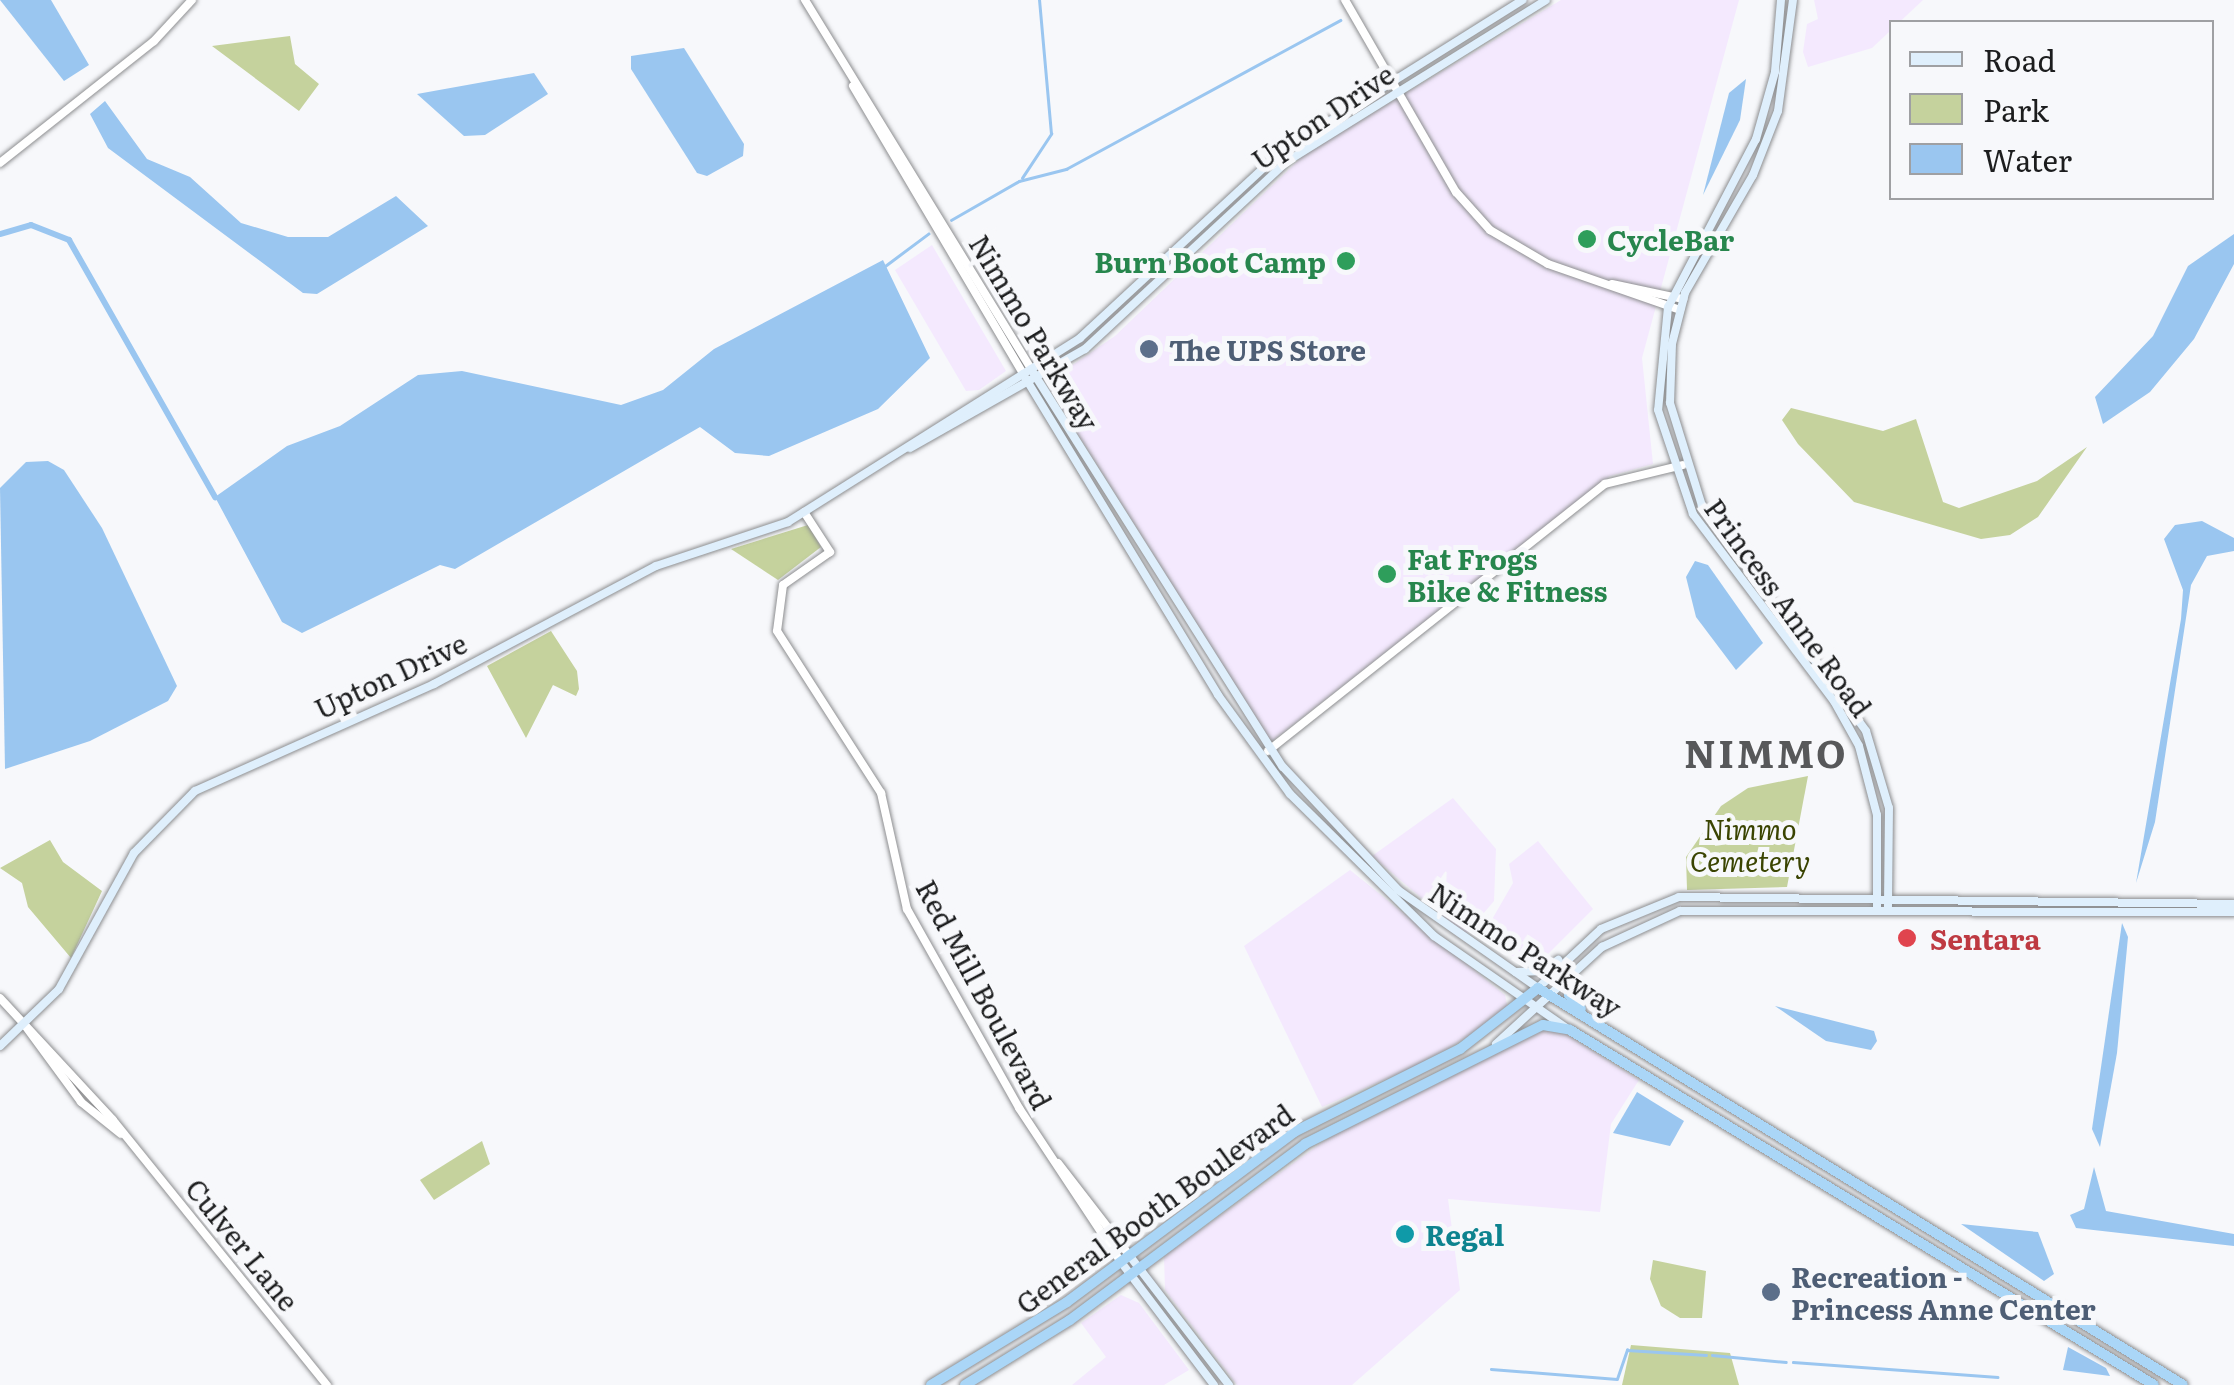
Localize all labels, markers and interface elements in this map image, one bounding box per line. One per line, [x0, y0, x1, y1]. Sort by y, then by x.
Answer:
legend [1889, 20, 2214, 200]
text: Road [1983, 37, 2056, 81]
street label: Upton Drive [1245, 56, 1399, 176]
text: Park [1983, 87, 2049, 131]
text: Water [1983, 137, 2072, 181]
place label: CycleBar [1607, 222, 1734, 256]
street label: Nimmo Parkway [963, 228, 1107, 436]
marker: CycleBar [1576, 228, 1598, 250]
place label: Burn Boot Camp [1094, 244, 1326, 278]
marker: Burn Boot Camp [1335, 250, 1357, 272]
place label: The UPS Store [1169, 332, 1366, 366]
marker: The UPS Store [1138, 338, 1160, 360]
street label: Princess Anne Road [1699, 491, 1879, 723]
place label: Fat Frogs Bike & Fitness [1407, 541, 1608, 607]
marker: Fat Frogs Bike & Fitness [1376, 563, 1398, 585]
street label: Upton Drive [309, 625, 471, 725]
district label: NIMMO [1684, 729, 1848, 775]
park label: Nimmo Cemetery [1690, 811, 1810, 877]
street label: Red Mill Boulevard [910, 874, 1060, 1114]
street label: Nimmo Parkway [1424, 874, 1628, 1024]
place label: Sentara [1930, 921, 2041, 955]
marker: Sentara [1894, 925, 1920, 951]
street label: General Booth Boulevard [1009, 1096, 1299, 1320]
street label: Culver Lane [180, 1171, 306, 1317]
place label: Regal [1425, 1217, 1504, 1251]
marker: Regal [1394, 1223, 1416, 1245]
place label: Recreation - Princess Anne Center [1791, 1259, 2096, 1325]
marker: Recreation - Princess Anne Center [1760, 1281, 1782, 1303]

